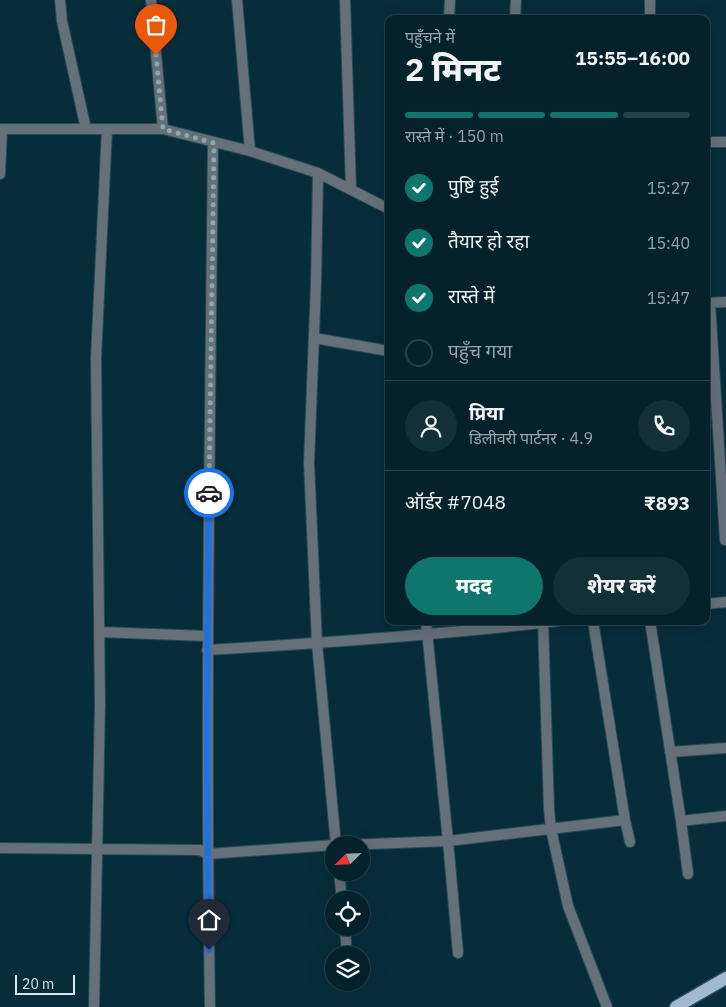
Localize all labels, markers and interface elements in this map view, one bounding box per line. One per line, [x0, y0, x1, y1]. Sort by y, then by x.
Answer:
pin [135, 4, 177, 55]
icon: bag [142, 11, 170, 39]
text: पहुँचने में [405, 27, 455, 47]
text: 15:55–16:00 [575, 46, 690, 70]
text: 2 मिनट [405, 48, 501, 90]
text: रास्ते में · 150 m [405, 126, 504, 146]
icon: check [405, 174, 433, 202]
text: पुष्टि हुई [448, 174, 499, 198]
text: 15:27 [647, 178, 690, 198]
icon: check [405, 229, 433, 257]
text: तैयार हो रहा [448, 229, 529, 253]
text: 15:40 [647, 233, 690, 253]
icon: check [405, 284, 433, 312]
text: रास्ते में [448, 284, 495, 308]
text: 15:47 [647, 288, 690, 308]
text: पहुँच गया [448, 339, 512, 363]
button: person [405, 400, 457, 452]
button: phone [638, 400, 690, 452]
text: प्रिया [469, 401, 504, 425]
text: डिलीवरी पार्टनर · 4.9 [469, 428, 593, 448]
courier [184, 468, 234, 518]
icon: car [195, 479, 223, 507]
text: ऑर्डर #7048 [405, 490, 506, 514]
text: ₹893 [644, 491, 690, 515]
button: मदद [405, 557, 543, 615]
button: शेयर करें [553, 557, 690, 615]
north arrow [325, 836, 370, 881]
map controls [325, 836, 370, 991]
button: locate [325, 891, 370, 936]
pin [188, 899, 230, 950]
icon: home [195, 906, 223, 934]
button: layers [325, 946, 370, 991]
scale bar [15, 972, 75, 995]
text: 20 m [22, 975, 54, 993]

